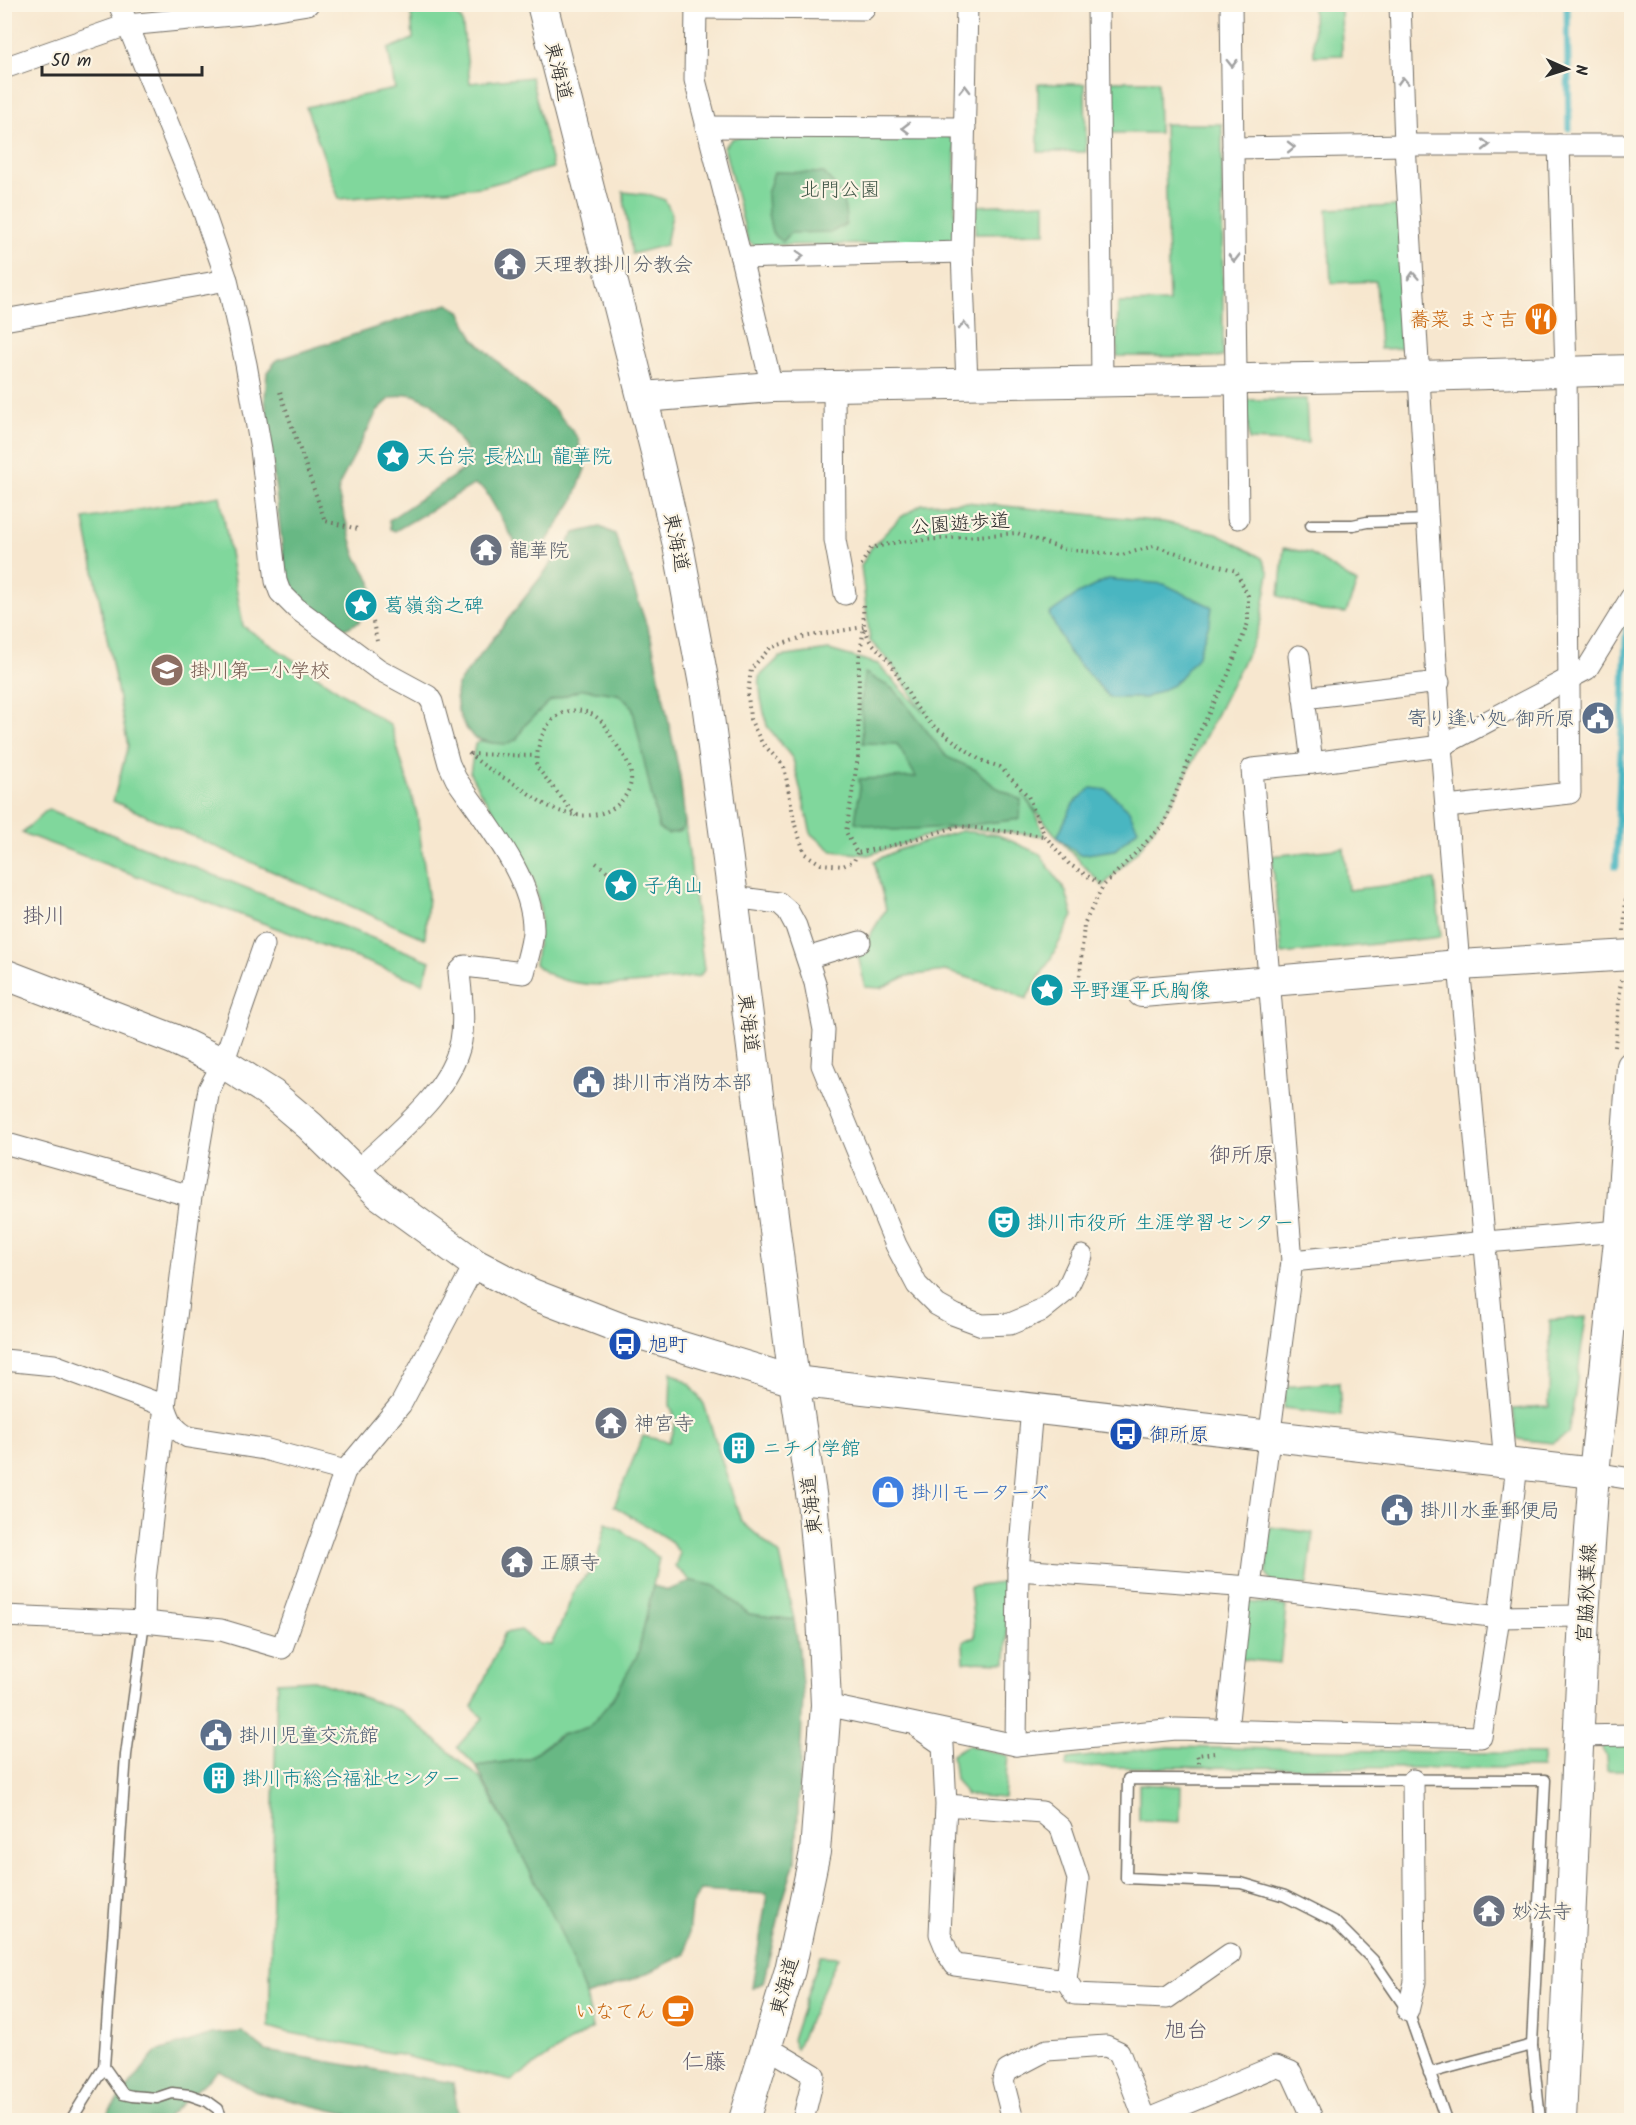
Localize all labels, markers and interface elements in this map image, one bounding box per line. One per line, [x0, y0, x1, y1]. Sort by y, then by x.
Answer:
scale bar [42, 39, 202, 77]
street label: 東海道 [534, 39, 580, 104]
north arrow [1537, 39, 1597, 99]
text: 50 m [51, 47, 91, 76]
one-way arrow [1226, 58, 1238, 67]
text: N [1568, 64, 1593, 75]
one-way arrow [1397, 77, 1410, 86]
one-way arrow [959, 85, 972, 94]
one-way arrow [902, 122, 911, 134]
one-way arrow [1482, 139, 1491, 151]
one-way arrow [1287, 141, 1296, 153]
park label: 北門公園 [800, 175, 880, 207]
temple icon: 天理教掛川分教会 [492, 246, 528, 282]
place label: 天理教掛川分教会 [533, 250, 693, 282]
one-way arrow [795, 250, 804, 262]
one-way arrow [1228, 253, 1241, 262]
one-way arrow [1407, 272, 1420, 281]
restaurant icon: 蕎菜 まさ吉 [1523, 301, 1559, 337]
place label: 蕎菜 まさ吉 [1410, 305, 1518, 337]
one-way arrow [958, 321, 971, 330]
place icon: 天台宗 長松山 龍華院 [375, 438, 411, 474]
place label: 天台宗 長松山 龍華院 [416, 442, 612, 474]
street label: 公園遊歩道 [909, 506, 1011, 544]
street label: 東海道 [653, 510, 697, 575]
temple icon: 龍華院 [468, 532, 504, 568]
place label: 龍華院 [509, 536, 569, 568]
place icon: 葛嶺翁之碑 [343, 587, 379, 623]
place label: 葛嶺翁之碑 [384, 591, 484, 623]
school or university icon: 掛川第一小学校 [149, 652, 185, 688]
place label: 掛川第一小学校 [190, 656, 330, 688]
public building icon: 寄り逢い処 御所原 [1580, 700, 1616, 736]
place label: 寄り逢い処 御所原 [1407, 704, 1575, 736]
place icon: 子角山 [603, 867, 639, 903]
place label: 子角山 [644, 871, 704, 903]
district label: 掛川 [22, 900, 66, 935]
place icon: 平野運平氏胸像 [1029, 972, 1065, 1008]
place label: 平野運平氏胸像 [1070, 976, 1210, 1008]
street label: 東海道 [727, 992, 767, 1055]
public building icon: 掛川市消防本部 [571, 1064, 607, 1100]
place label: 掛川市消防本部 [612, 1068, 752, 1100]
district label: 御所原 [1209, 1139, 1275, 1174]
theatre icon: 掛川市役所 生涯学習センター [986, 1204, 1022, 1240]
place label: 掛川市役所 生涯学習センター [1027, 1208, 1294, 1240]
bus stop icon: 旭町 [607, 1326, 643, 1362]
place label: 旭町 [648, 1330, 688, 1362]
temple icon: 神宮寺 [593, 1405, 629, 1441]
place label: 神宮寺 [634, 1409, 694, 1441]
bus stop icon: 御所原 [1108, 1416, 1144, 1452]
place label: 御所原 [1149, 1420, 1209, 1452]
building icon: ニチイ学館 [721, 1430, 757, 1466]
place label: ニチイ学館 [762, 1434, 861, 1466]
street label: 東海道 [793, 1473, 833, 1536]
shop icon: 掛川モーターズ [870, 1474, 906, 1510]
place label: 掛川モーターズ [911, 1478, 1049, 1510]
public building icon: 掛川水垂郵便局 [1379, 1492, 1415, 1528]
place label: 掛川水垂郵便局 [1420, 1496, 1560, 1528]
street label: 宮脇秋葉線 [1569, 1542, 1607, 1644]
temple icon: 正願寺 [499, 1544, 535, 1580]
place label: 正願寺 [540, 1548, 600, 1580]
public building icon: 掛川児童交流館 [198, 1717, 234, 1753]
place label: 掛川児童交流館 [239, 1721, 379, 1753]
building icon: 掛川市総合福祉センター [201, 1760, 237, 1796]
place label: 掛川市総合福祉センター [242, 1764, 461, 1796]
temple icon: 妙法寺 [1471, 1893, 1507, 1929]
place label: 妙法寺 [1512, 1897, 1572, 1929]
street label: 東海道 [763, 1953, 809, 2020]
cafe icon: いなてん [660, 1993, 696, 2029]
place label: いなてん [575, 1997, 655, 2029]
district label: 旭台 [1164, 2014, 1208, 2049]
district label: 仁藤 [682, 2046, 726, 2081]

